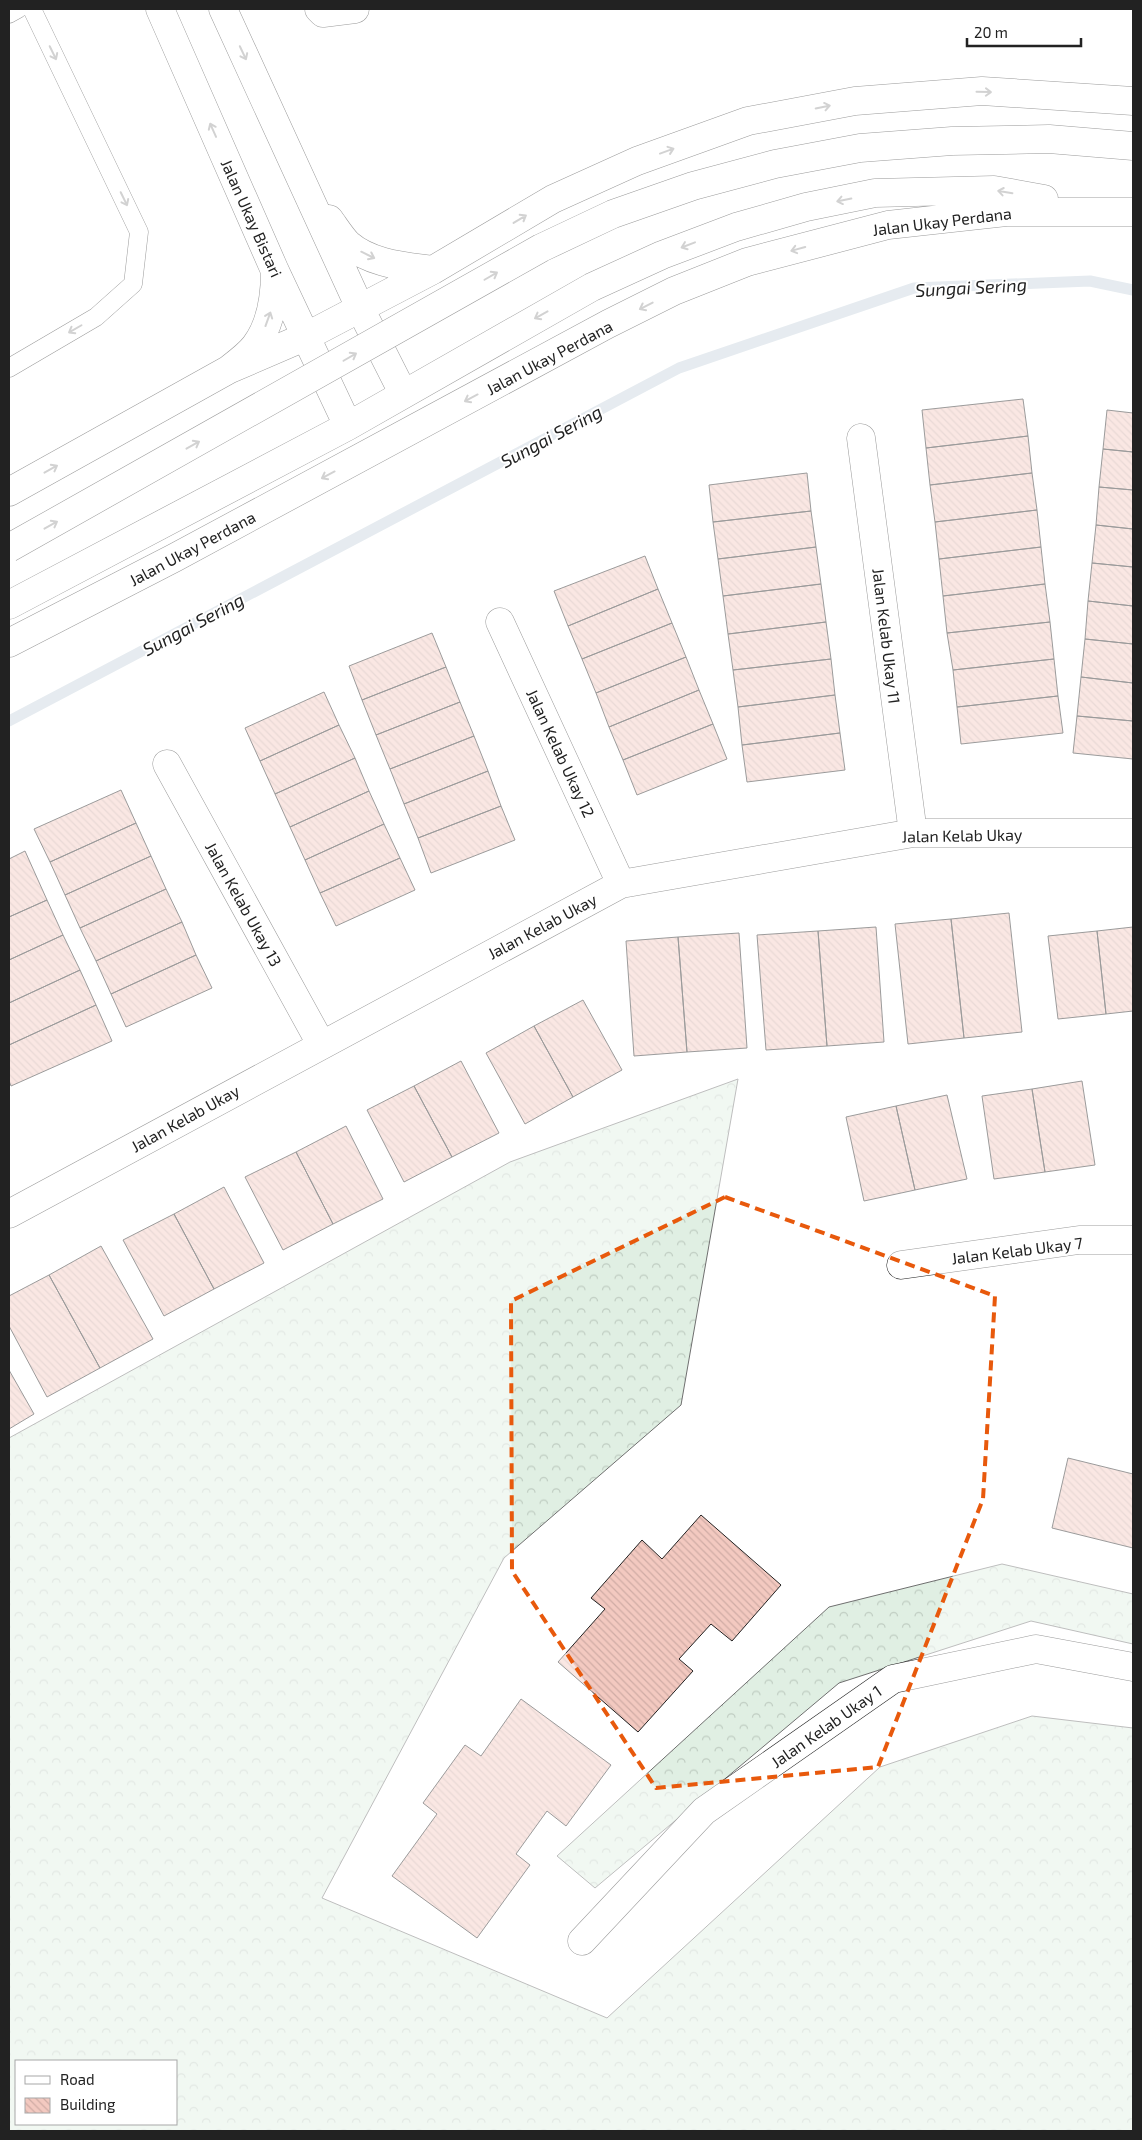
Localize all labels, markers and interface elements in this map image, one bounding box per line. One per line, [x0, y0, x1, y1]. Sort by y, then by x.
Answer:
scale bar [967, 15, 1081, 47]
text: 20 m [974, 23, 1008, 41]
one-way arrow [49, 45, 58, 60]
one-way arrow [239, 45, 249, 60]
one-way arrow [976, 87, 992, 96]
one-way arrow [814, 102, 830, 111]
one-way arrow [208, 123, 218, 138]
one-way arrow [659, 146, 674, 155]
street label: Jalan Ukay Bistari [217, 156, 287, 280]
one-way arrow [998, 187, 1014, 197]
one-way arrow [119, 191, 129, 206]
one-way arrow [836, 196, 852, 205]
street label: Jalan Ukay Perdana [871, 203, 1013, 239]
one-way arrow [512, 213, 526, 223]
one-way arrow [681, 241, 696, 250]
one-way arrow [790, 245, 806, 254]
one-way arrow [361, 251, 376, 261]
one-way arrow [483, 271, 498, 281]
water label: Sungai Sering [915, 273, 1027, 301]
one-way arrow [639, 301, 654, 311]
one-way arrow [534, 310, 549, 320]
one-way arrow [264, 312, 273, 327]
street label: Jalan Ukay Perdana [483, 316, 615, 398]
one-way arrow [69, 324, 83, 334]
one-way arrow [342, 351, 356, 361]
one-way arrow [464, 393, 479, 403]
water label: Sungai Sering [496, 400, 606, 472]
one-way arrow [185, 440, 200, 449]
one-way arrow [44, 463, 58, 473]
one-way arrow [321, 470, 336, 480]
street label: Jalan Ukay Perdana [126, 507, 258, 589]
one-way arrow [44, 519, 58, 529]
street label: Jalan Kelab Ukay 11 [869, 567, 905, 705]
water label: Sungai Sering [138, 588, 248, 660]
street label: Jalan Kelab Ukay 12 [523, 686, 599, 820]
street label: Jalan Kelab Ukay [901, 824, 1023, 846]
street label: Jalan Kelab Ukay 13 [202, 839, 286, 969]
street label: Jalan Kelab Ukay [484, 889, 600, 963]
street label: Jalan Kelab Ukay [128, 1080, 243, 1156]
street label: Jalan Kelab Ukay 7 [950, 1233, 1084, 1267]
street label: Jalan Kelab Ukay 1 [767, 1681, 885, 1771]
legend [15, 2060, 178, 2125]
text: Road [60, 2070, 95, 2088]
text: Building [60, 2095, 116, 2113]

